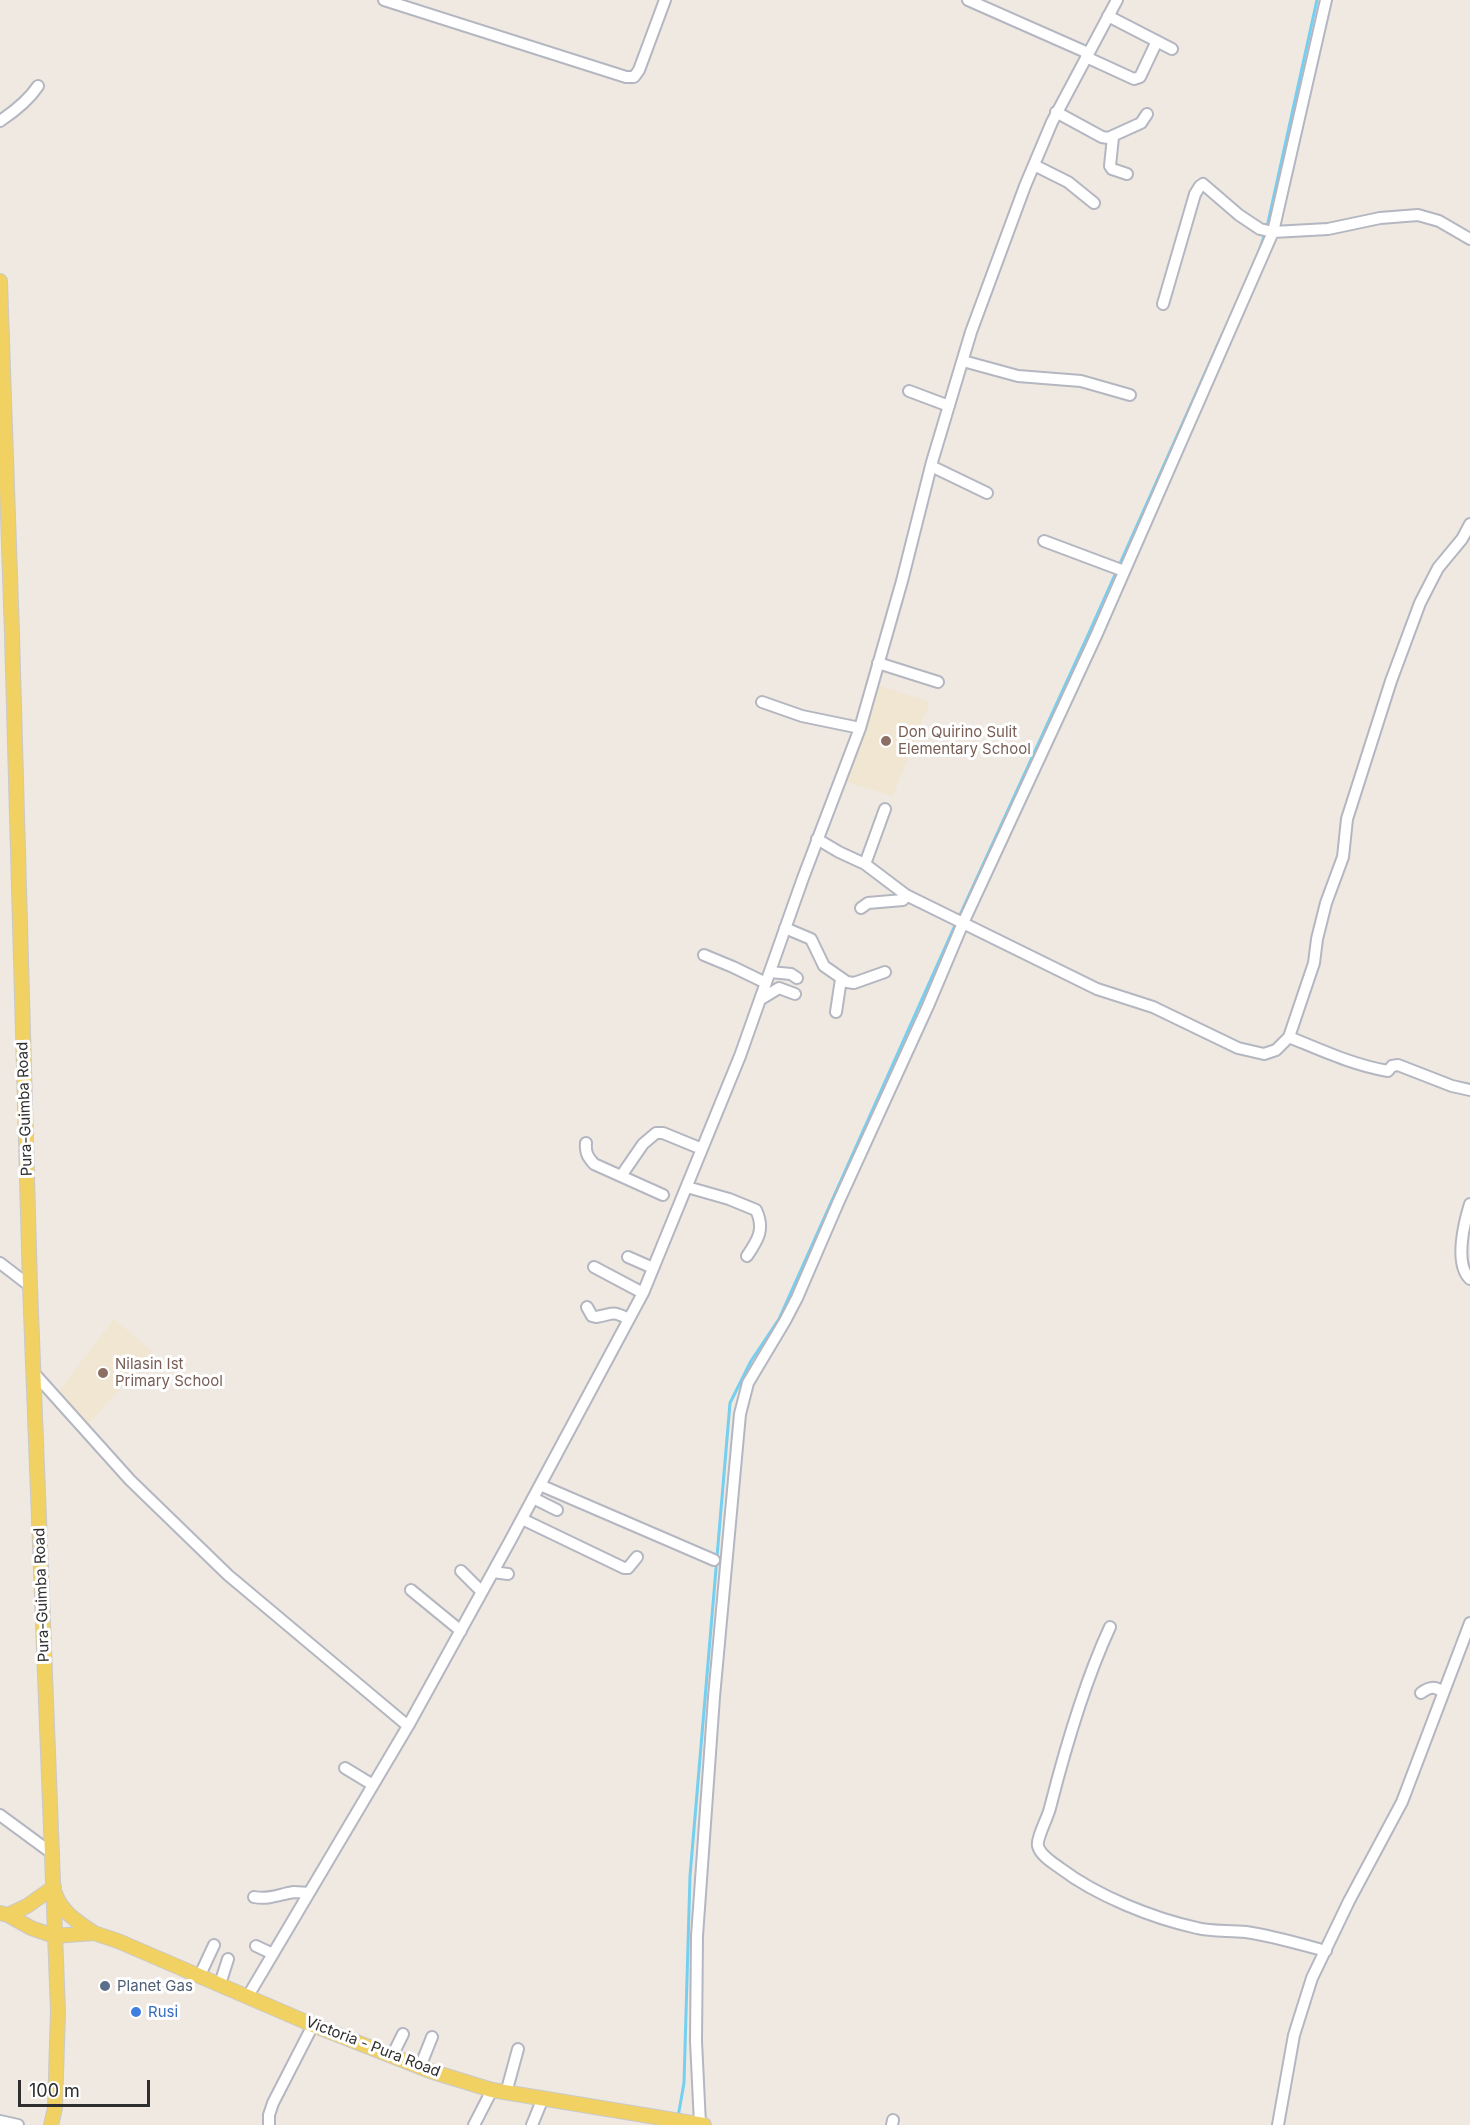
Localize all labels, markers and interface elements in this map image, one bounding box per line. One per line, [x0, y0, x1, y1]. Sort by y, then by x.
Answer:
place label: Don Quirino Sulit Elementary School [898, 723, 1031, 758]
marker: Don Quirino Sulit Elementary School [879, 734, 893, 748]
street label: Pura-Guimba Road [14, 1042, 36, 1176]
place label: Nilasin Ist Primary School [115, 1355, 223, 1390]
marker: Nilasin Ist Primary School [96, 1366, 110, 1380]
street label: Pura-Guimba Road [31, 1528, 53, 1662]
place label: Planet Gas [117, 1977, 193, 1995]
marker: Planet Gas [98, 1979, 112, 1993]
place label: Rusi [148, 2003, 178, 2021]
marker: Rusi [129, 2005, 143, 2019]
street label: Victoria - Pura Road [303, 2013, 443, 2081]
scale bar [21, 2068, 153, 2106]
text: 100 m [29, 2080, 80, 2101]

